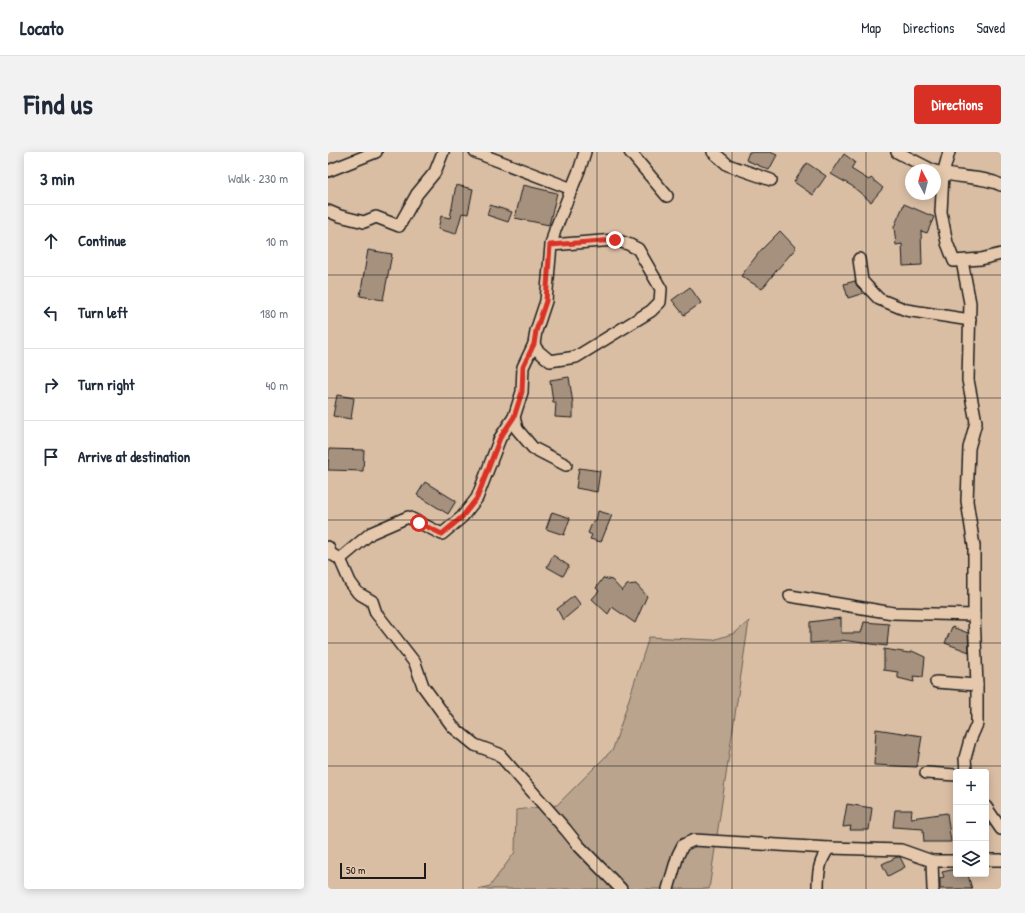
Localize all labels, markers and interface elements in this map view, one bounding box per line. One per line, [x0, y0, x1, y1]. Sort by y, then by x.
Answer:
text: Locato [20, 15, 64, 41]
text: Map [861, 18, 881, 37]
text: Directions [903, 18, 954, 37]
text: Saved [976, 18, 1005, 37]
text: Find us [24, 85, 93, 123]
button: Directions [914, 85, 1001, 124]
north arrow [905, 164, 941, 200]
text: 3 min [40, 167, 75, 190]
text: Walk · 230 m [228, 169, 288, 187]
icon: ahead [40, 230, 62, 252]
text: Continue [78, 230, 126, 251]
route end [606, 231, 624, 249]
text: 10 m [266, 232, 288, 250]
icon: left [40, 302, 62, 324]
text: Turn left [78, 302, 128, 323]
text: 180 m [260, 304, 288, 322]
icon: right [40, 374, 62, 396]
text: Turn right [78, 374, 134, 395]
text: 40 m [265, 376, 288, 394]
icon: arrive [40, 446, 62, 468]
text: Arrive at destination [78, 446, 190, 467]
route start [410, 514, 428, 532]
map controls [953, 769, 989, 877]
button: + [953, 769, 989, 805]
button: − [953, 805, 989, 841]
button: layers [953, 841, 989, 877]
scale bar [340, 861, 426, 880]
text: 50 m [346, 863, 366, 877]

